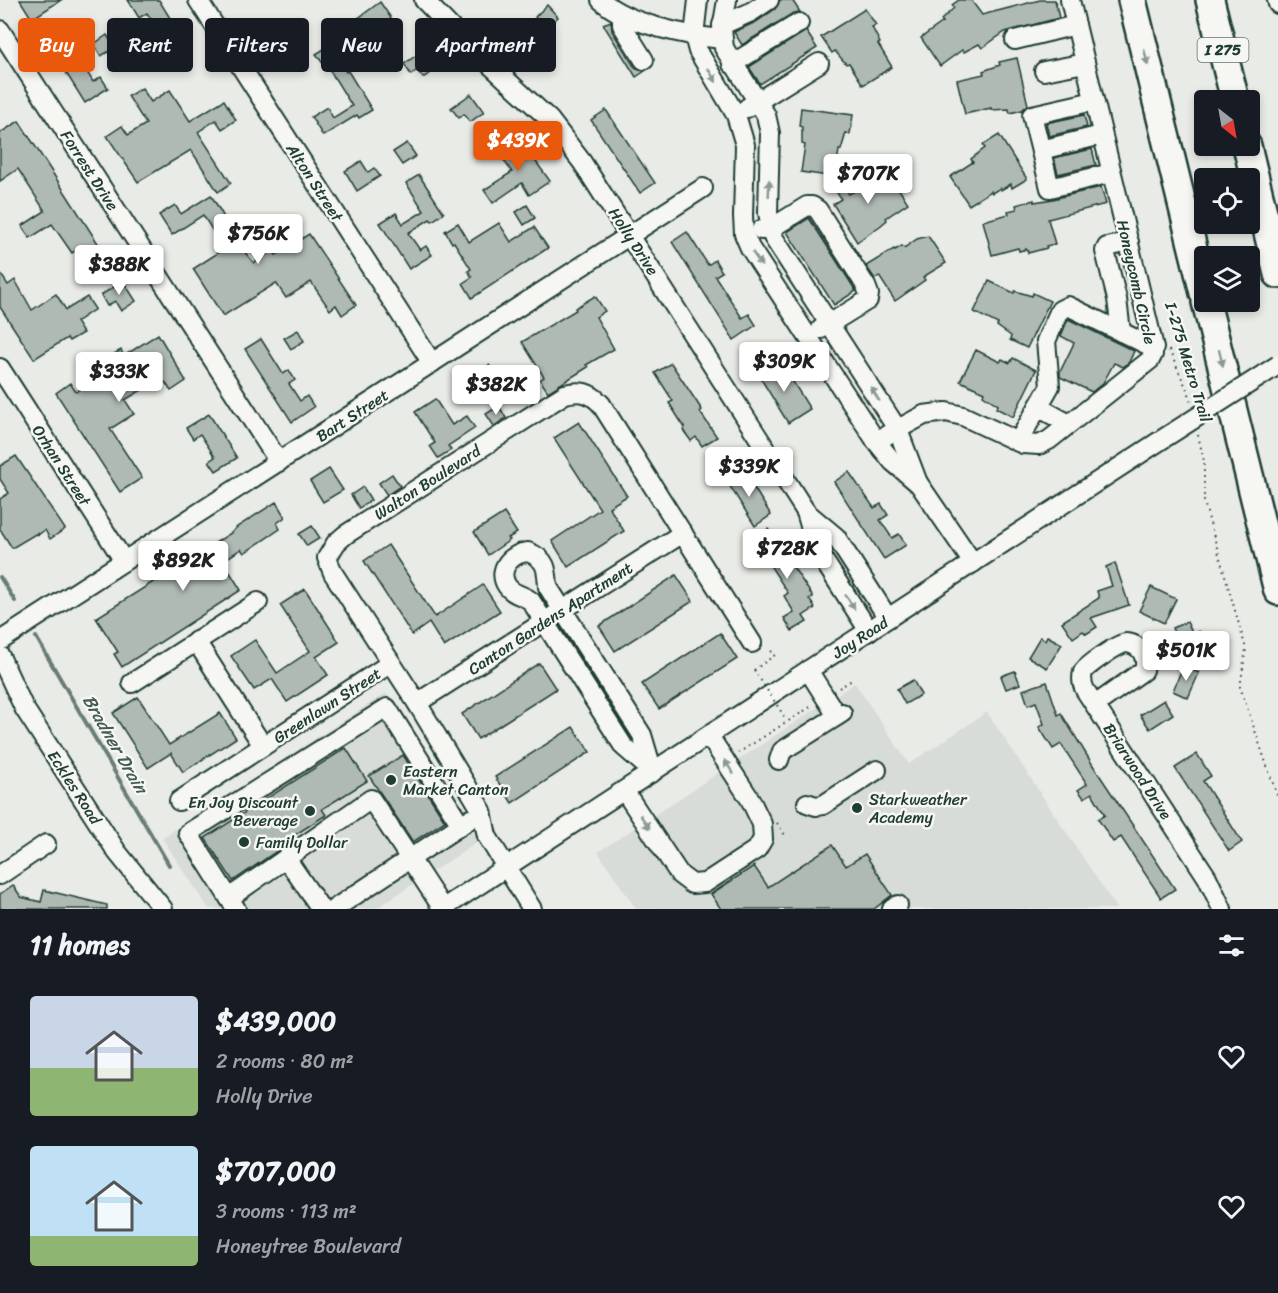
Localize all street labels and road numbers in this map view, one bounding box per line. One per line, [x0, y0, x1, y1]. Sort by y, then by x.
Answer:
road number: I 275 [1198, 38, 1248, 62]
street label: Forrest Drive [52, 124, 127, 217]
street label: Alton Street [278, 136, 351, 228]
street label: Holly Drive [600, 201, 667, 282]
street label: Honeycomb Circle [1108, 217, 1165, 347]
street label: I-275 Metro Trail [1156, 298, 1221, 426]
street label: Bart Street [310, 381, 395, 450]
street label: Orhan Street [24, 419, 99, 512]
street label: Walton Boulevard [368, 436, 488, 528]
street label: Canton Gardens Apartment [462, 554, 639, 683]
street label: Joy Road [825, 607, 896, 667]
street label: Greenlawn Street [267, 659, 387, 751]
street label: Briarwood Drive [1095, 717, 1180, 826]
street label: Eckles Road [40, 744, 110, 832]

